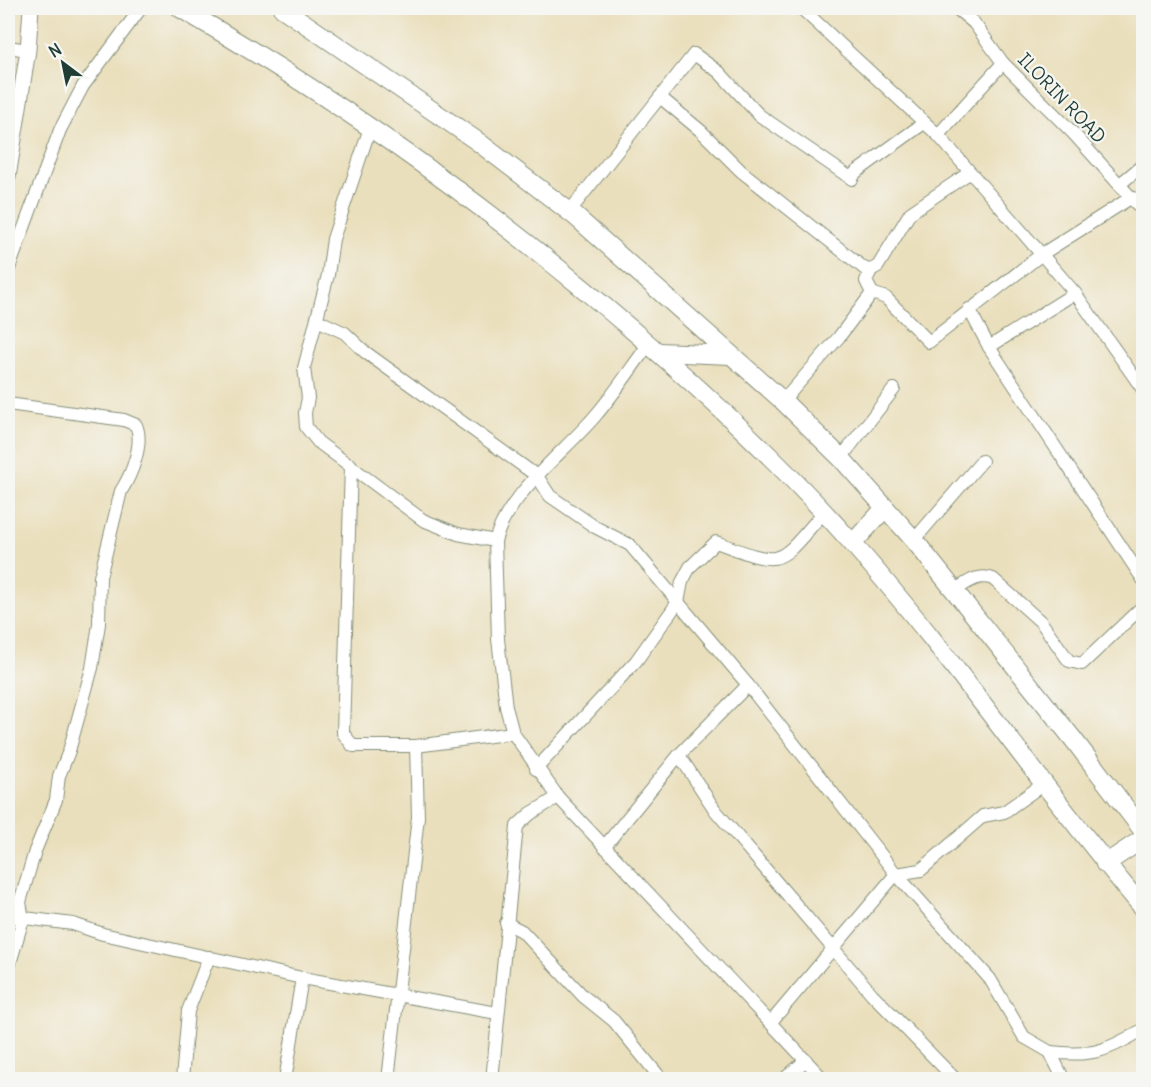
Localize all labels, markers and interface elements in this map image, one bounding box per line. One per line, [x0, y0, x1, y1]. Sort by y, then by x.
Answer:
north arrow [33, 33, 93, 93]
text: N [45, 39, 65, 62]
street label: ILORIN ROAD [1013, 48, 1111, 148]

